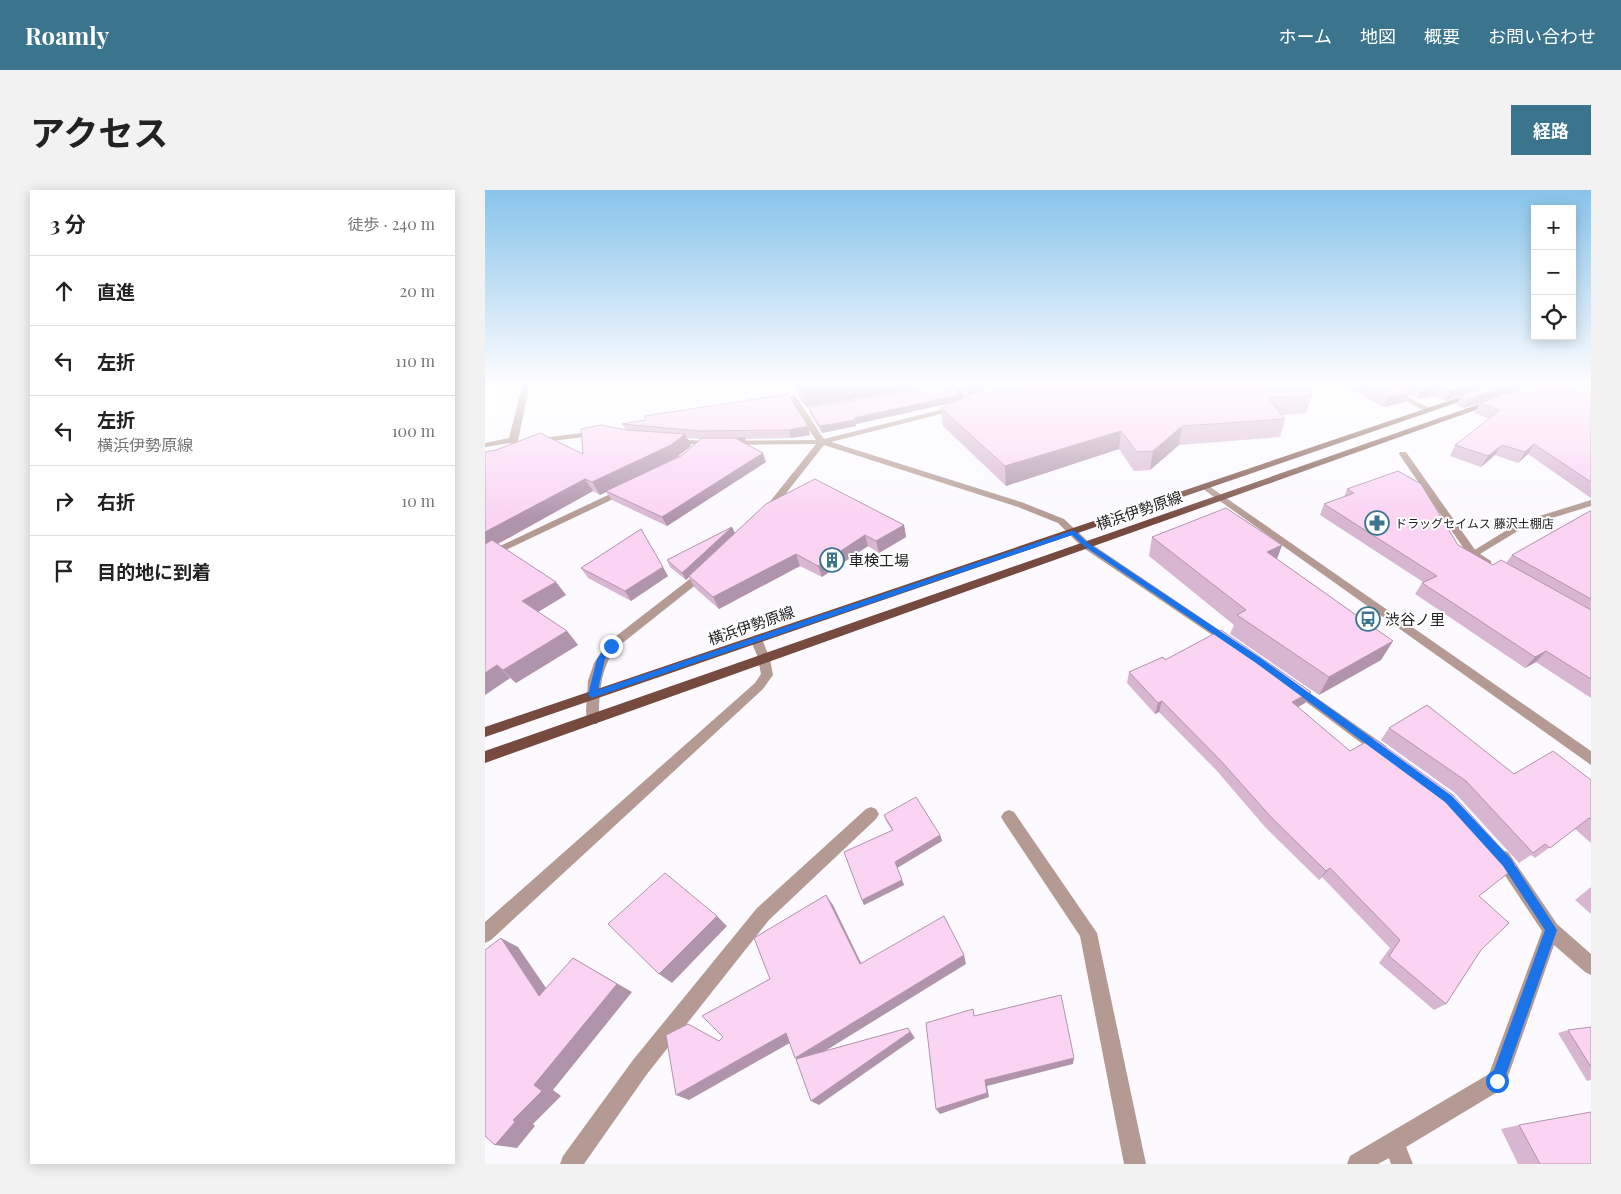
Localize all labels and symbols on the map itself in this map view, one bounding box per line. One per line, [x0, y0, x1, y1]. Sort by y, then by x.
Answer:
street label: 横浜伊勢原線 [1093, 486, 1185, 534]
pharmacy icon: ドラッグセイムス 藤沢土棚店 [1364, 510, 1390, 536]
place label: ドラッグセイムス 藤沢土棚店 [1395, 515, 1554, 531]
building icon: 車検工場 [819, 547, 845, 573]
place label: 車検工場 [849, 550, 909, 570]
street label: 横浜伊勢原線 [705, 601, 797, 649]
bus stop icon: 渋谷ノ里 [1355, 606, 1381, 632]
place label: 渋谷ノ里 [1385, 609, 1445, 629]
route end [600, 635, 623, 658]
route start [1486, 1070, 1509, 1093]

